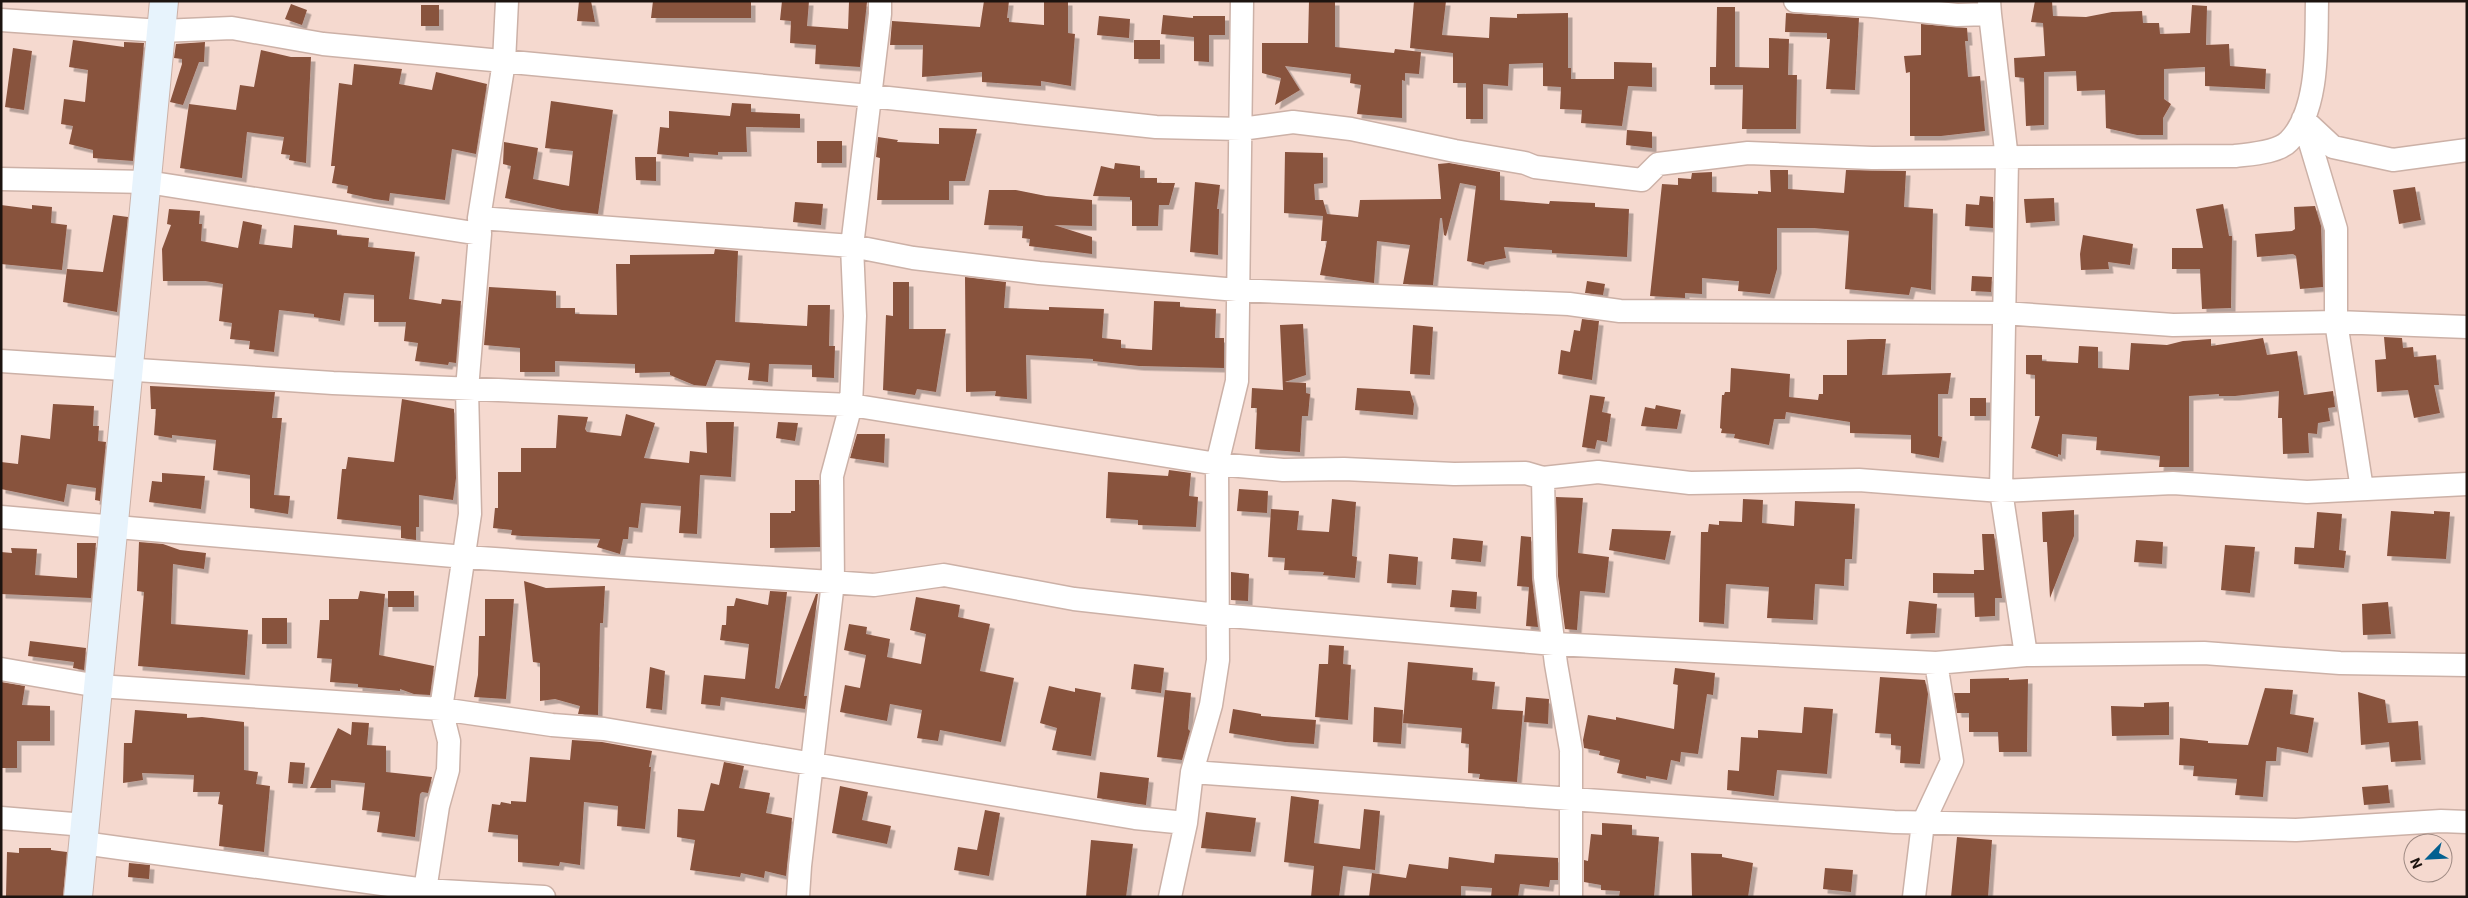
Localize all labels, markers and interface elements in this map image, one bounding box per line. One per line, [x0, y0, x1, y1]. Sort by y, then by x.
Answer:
north arrow [2403, 833, 2453, 883]
text: N [2407, 856, 2425, 871]

